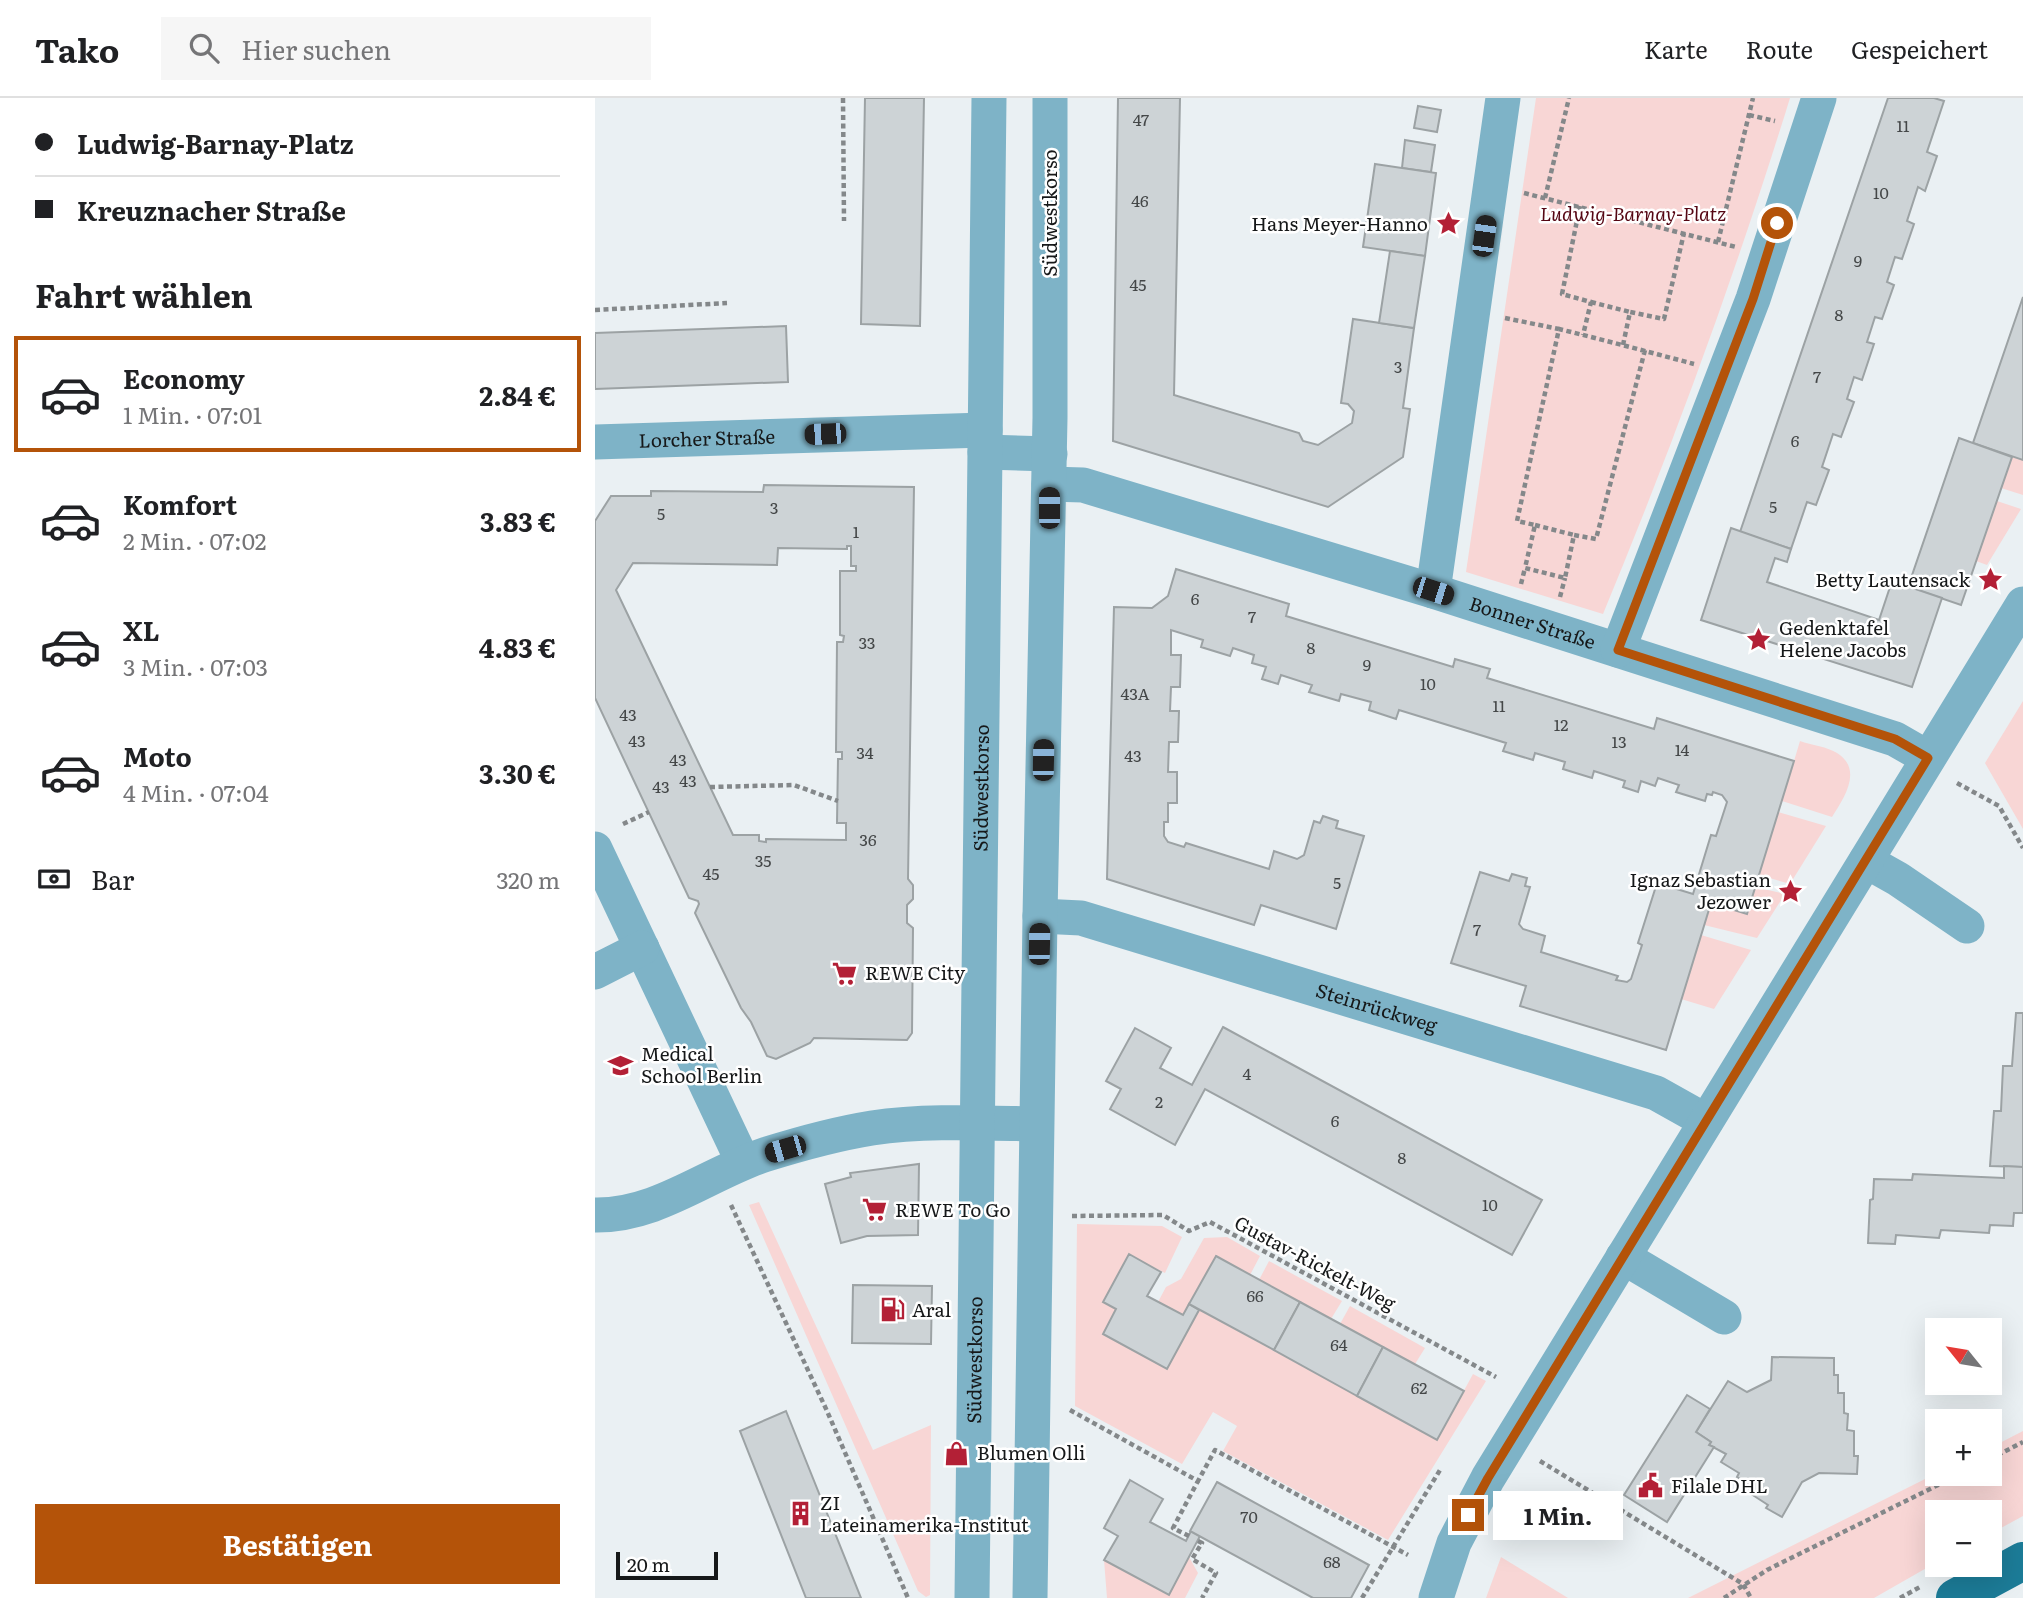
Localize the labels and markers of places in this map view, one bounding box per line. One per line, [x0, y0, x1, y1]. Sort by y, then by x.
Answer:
place label: Hans Meyer-Hanno [1251, 209, 1428, 237]
place icon: Hans Meyer-Hanno [1434, 210, 1462, 238]
place label: Betty Lautensack [1815, 565, 1970, 593]
place icon: Betty Lautensack [1976, 566, 2004, 594]
place label: Gedenktafel Helene Jacobs [1779, 613, 1906, 663]
place icon: Gedenktafel Helene Jacobs [1745, 625, 1773, 653]
place label: Ignaz Sebastian Jezower [1630, 865, 1771, 915]
place icon: Ignaz Sebastian Jezower [1777, 877, 1805, 905]
place label: REWE City [865, 958, 965, 986]
supermarket icon: REWE City [831, 959, 859, 987]
place label: Medical School Berlin [641, 1039, 762, 1089]
school or university icon: Medical School Berlin [607, 1051, 635, 1079]
place label: REWE To Go [895, 1195, 1011, 1223]
supermarket icon: REWE To Go [861, 1196, 889, 1224]
place label: Aral [912, 1295, 951, 1323]
fuel station icon: Aral [878, 1296, 906, 1324]
place label: Blumen Olli [977, 1438, 1085, 1466]
shop icon: Blumen Olli [943, 1439, 971, 1467]
place label: Filale DHL [1671, 1471, 1768, 1499]
public building icon: Filale DHL [1637, 1472, 1665, 1500]
place label: ZI Lateinamerika-Institut [820, 1488, 1029, 1538]
building icon: ZI Lateinamerika-Institut [786, 1500, 814, 1528]

